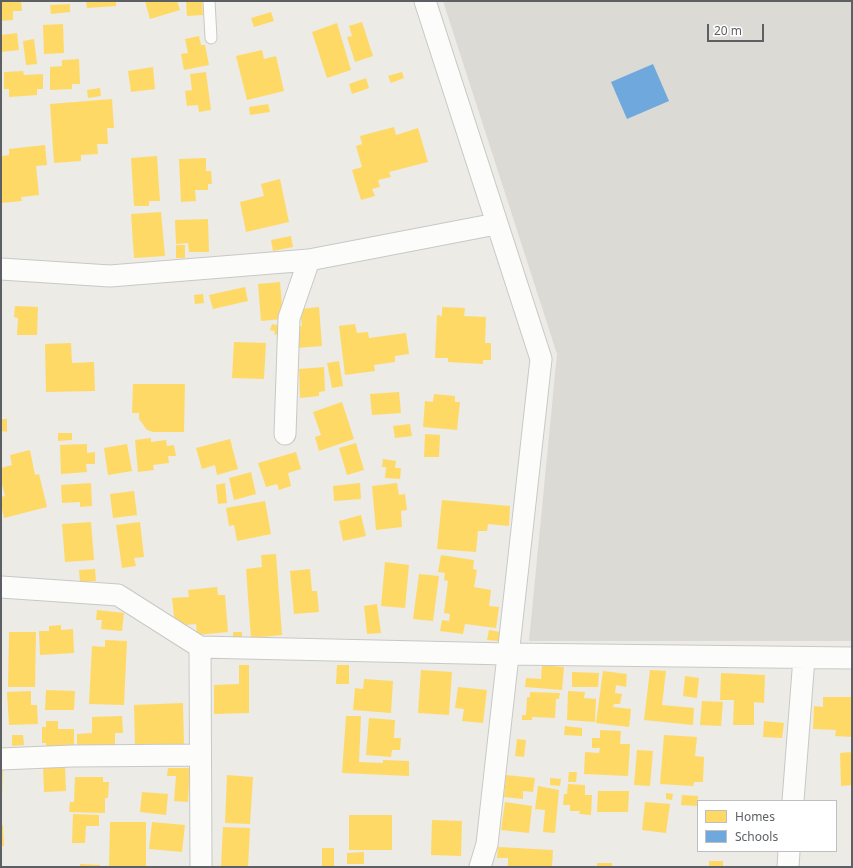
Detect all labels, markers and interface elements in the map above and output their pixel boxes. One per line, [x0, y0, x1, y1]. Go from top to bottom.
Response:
scale bar [709, 16, 766, 42]
text: 20 m [714, 22, 742, 39]
legend [697, 800, 837, 852]
text: Homes [735, 808, 775, 825]
text: Schools [735, 828, 778, 845]

